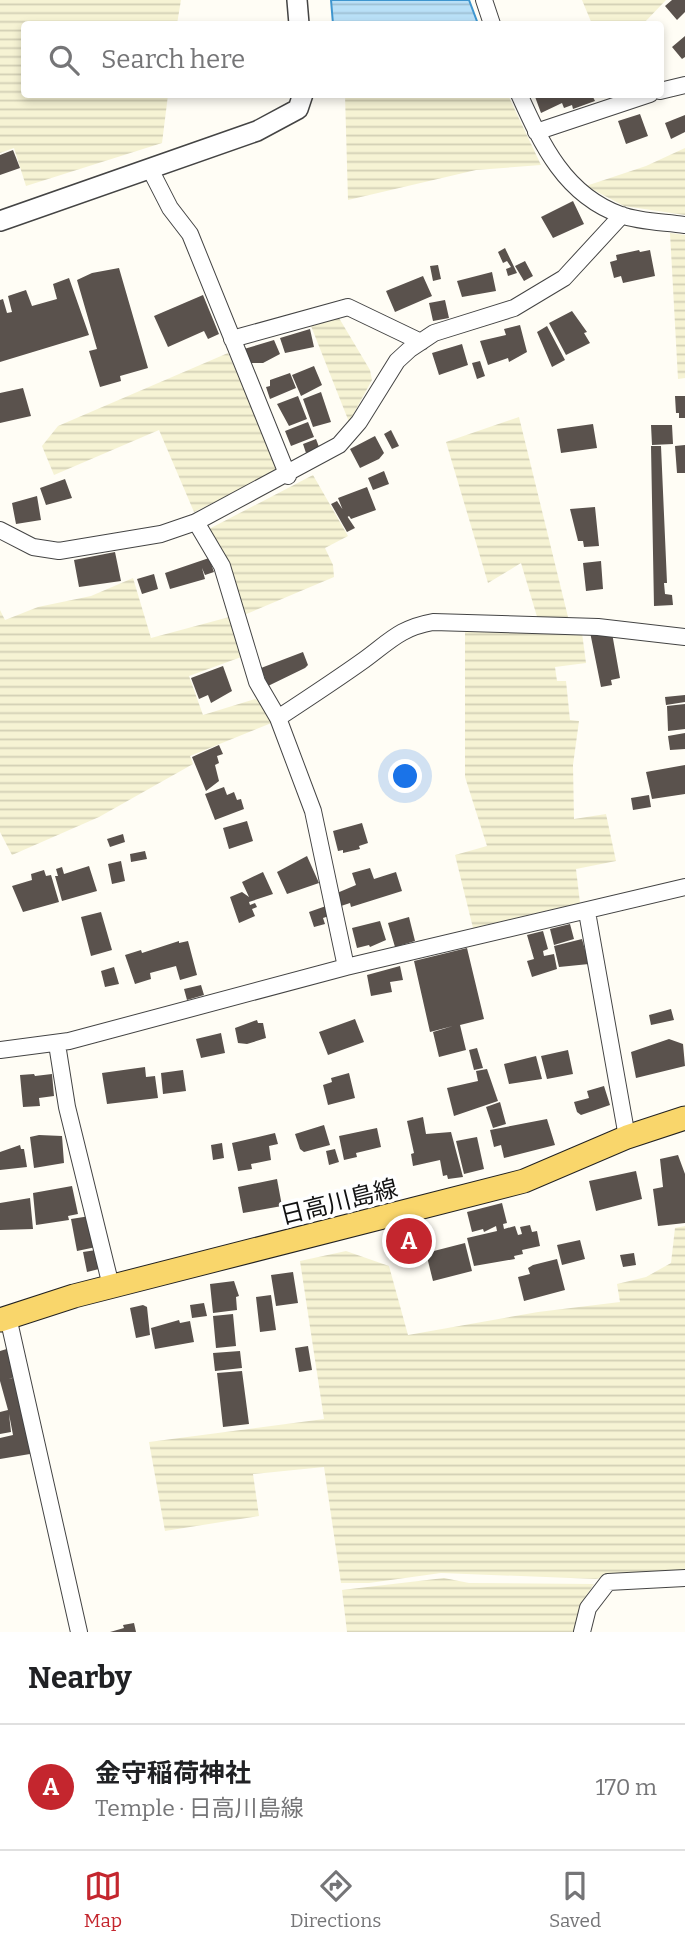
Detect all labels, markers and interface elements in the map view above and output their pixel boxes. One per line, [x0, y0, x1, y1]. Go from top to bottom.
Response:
search box [21, 21, 664, 98]
icon: search [45, 41, 83, 79]
text: Search here [101, 44, 245, 75]
your location [388, 759, 422, 793]
street label: 日高川島線 [277, 1174, 401, 1230]
pin: A [386, 1215, 432, 1267]
text: Nearby [28, 1660, 132, 1696]
text: 金守稲荷神社 [95, 1758, 251, 1789]
text: A [43, 1773, 59, 1801]
text: 170 m [595, 1773, 657, 1801]
text: Temple · 日高川島線 [95, 1794, 304, 1822]
tab: Map [84, 1867, 122, 1932]
tab: Directions [290, 1867, 381, 1932]
tab: Saved [549, 1867, 601, 1932]

